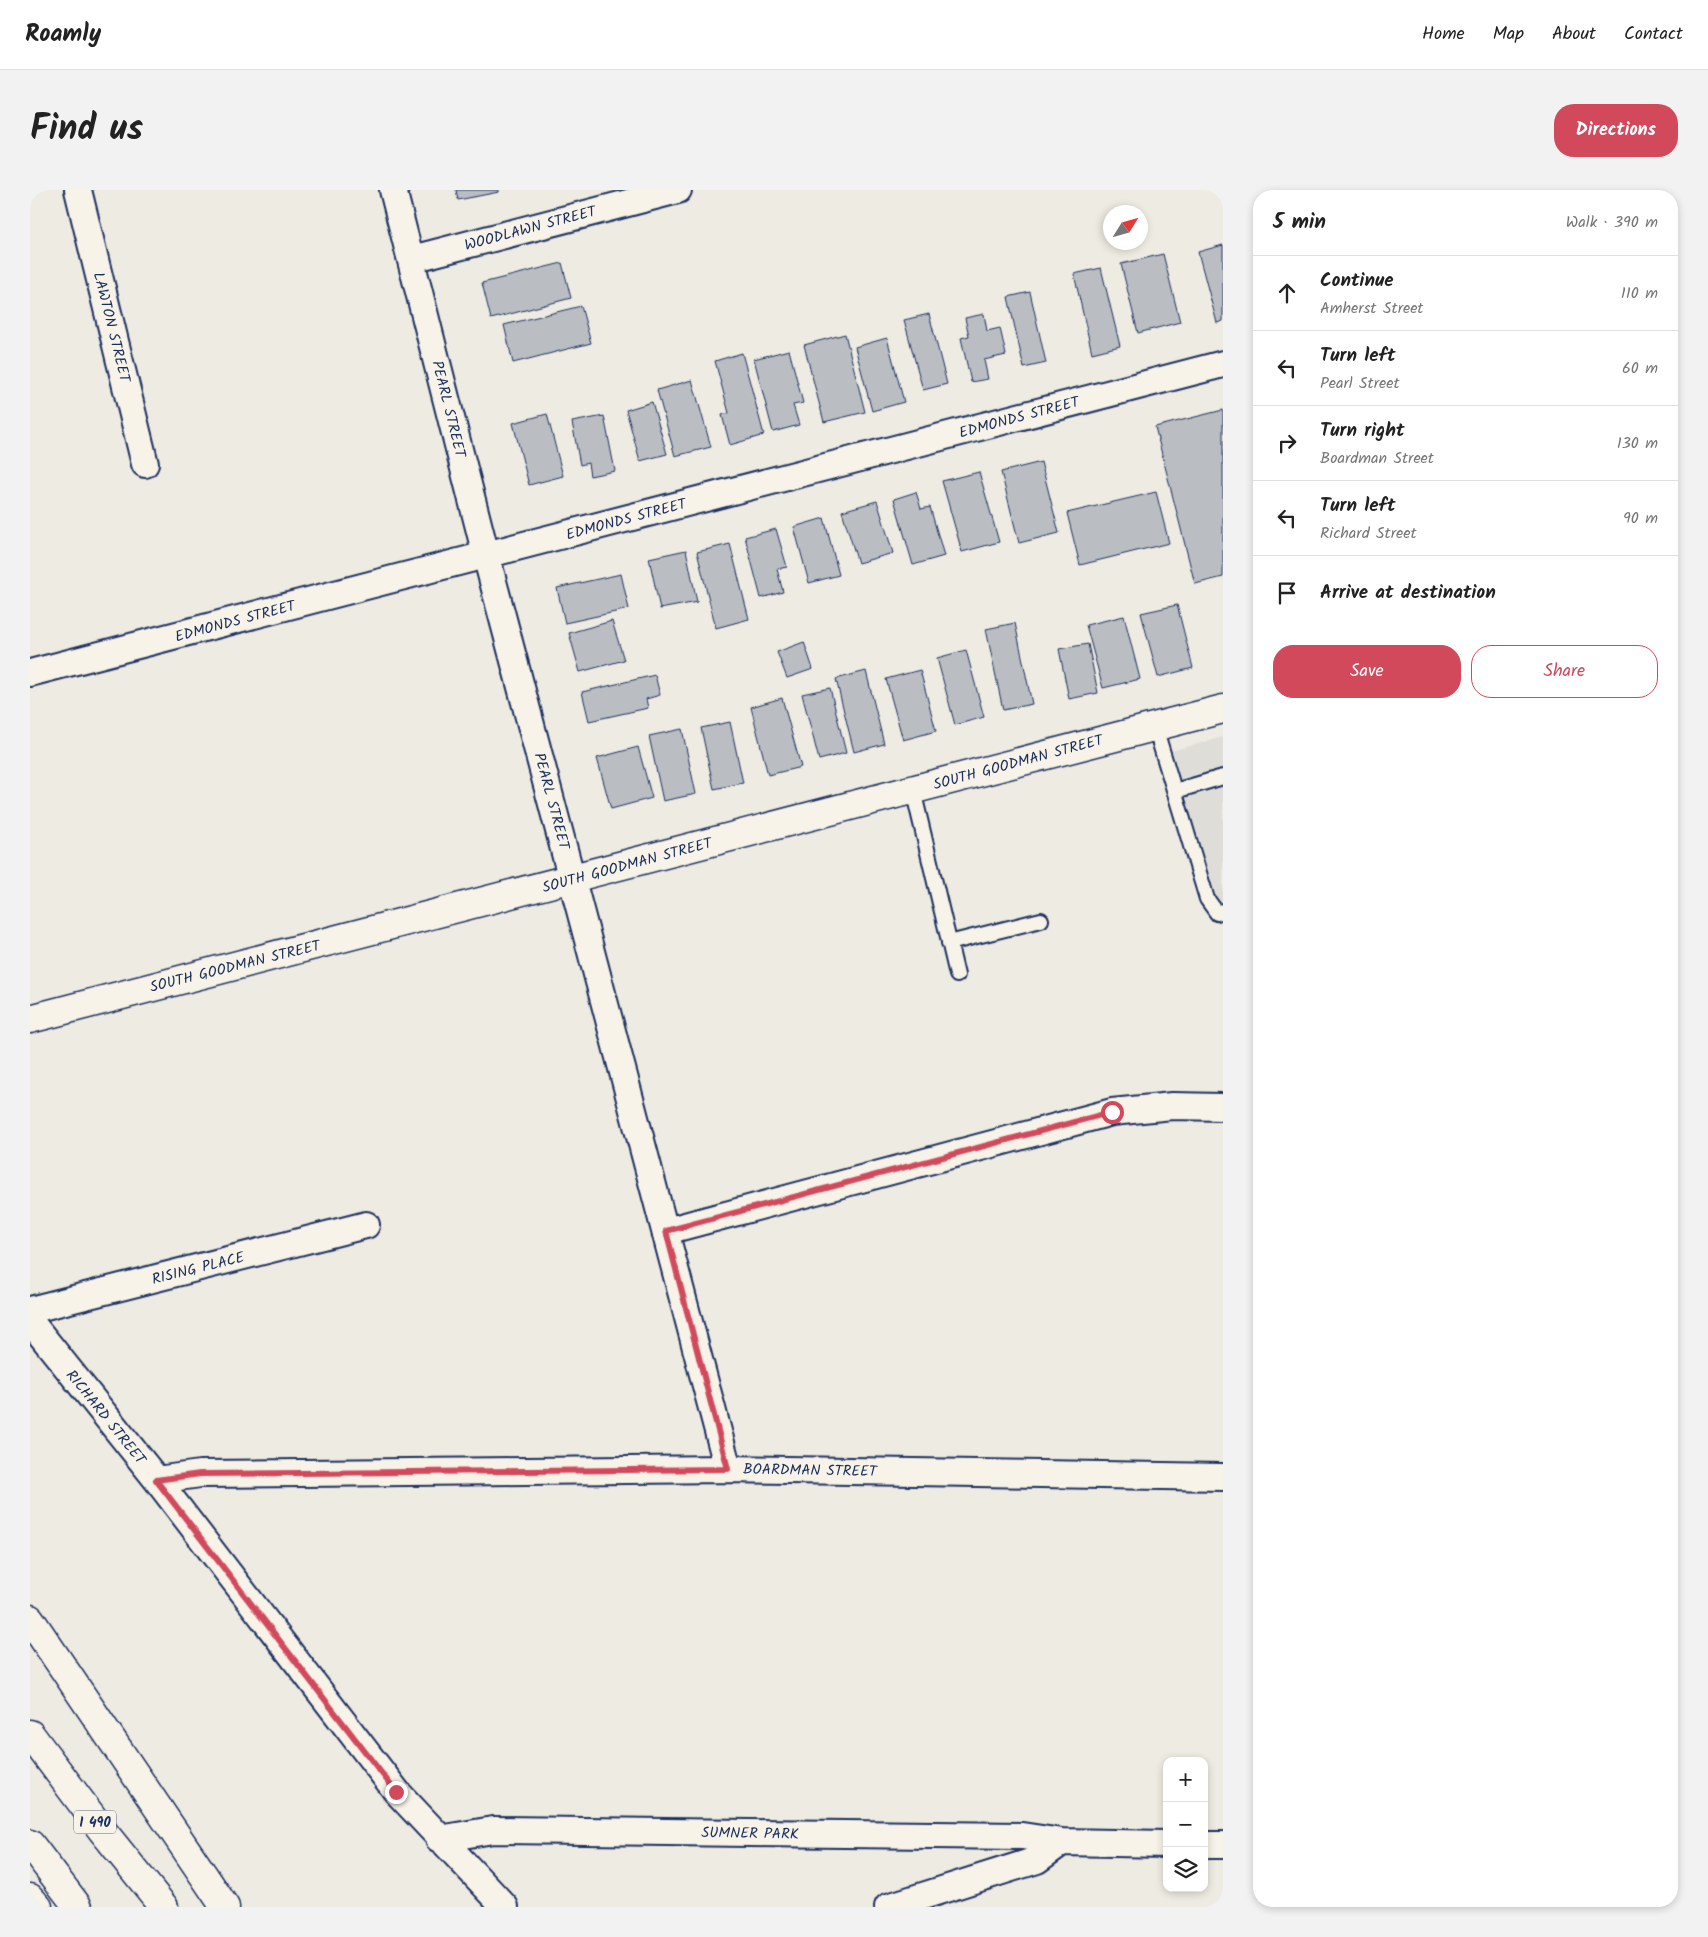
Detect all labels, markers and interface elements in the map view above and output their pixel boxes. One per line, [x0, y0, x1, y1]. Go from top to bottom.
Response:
text: Roamly [25, 15, 101, 54]
text: Home [1422, 20, 1465, 49]
text: Map [1493, 20, 1524, 49]
text: About [1552, 20, 1596, 49]
text: Contact [1624, 20, 1683, 49]
text: Find us [30, 102, 143, 158]
button: Directions [1554, 104, 1678, 157]
street label: WOODLAWN STREET [462, 199, 601, 258]
north arrow [1103, 205, 1148, 250]
text: 5 min [1273, 206, 1326, 239]
text: Walk · 390 m [1566, 210, 1658, 235]
text: Continue [1320, 266, 1393, 296]
street label: LAWTON STREET [86, 270, 137, 387]
icon: ahead [1273, 279, 1301, 307]
text: 110 m [1621, 281, 1658, 306]
text: Amherst Street [1320, 296, 1424, 321]
text: Turn left [1320, 341, 1395, 371]
icon: left [1273, 354, 1301, 382]
text: 60 m [1622, 356, 1658, 381]
street label: PEARL STREET [424, 358, 472, 462]
text: Pearl Street [1320, 371, 1400, 396]
street label: EDMONDS STREET [956, 390, 1084, 446]
text: Turn right [1320, 416, 1405, 446]
icon: right [1273, 429, 1301, 457]
text: 130 m [1617, 431, 1658, 456]
text: Boardman Street [1320, 446, 1434, 471]
text: Turn left [1320, 491, 1395, 521]
street label: EDMONDS STREET [563, 492, 691, 548]
icon: left [1273, 504, 1301, 532]
text: 90 m [1623, 506, 1658, 531]
text: Richard Street [1320, 521, 1417, 546]
text: Arrive at destination [1320, 578, 1496, 608]
icon: arrive [1273, 579, 1301, 607]
street label: EDMONDS STREET [172, 594, 300, 650]
button: Save [1273, 645, 1461, 698]
button: Share [1471, 645, 1658, 698]
street label: SOUTH GOODMAN STREET [931, 728, 1108, 797]
street label: PEARL STREET [527, 750, 576, 854]
street label: SOUTH GOODMAN STREET [540, 831, 717, 900]
street label: SOUTH GOODMAN STREET [147, 934, 325, 1000]
route start [1101, 1101, 1124, 1124]
street label: RISING PLACE [149, 1246, 248, 1292]
street label: RICHARD STREET [59, 1365, 152, 1472]
street label: BOARDMAN STREET [743, 1458, 879, 1484]
map controls [1163, 1757, 1208, 1892]
button: + [1163, 1757, 1208, 1802]
route end [385, 1781, 408, 1804]
button: − [1163, 1802, 1208, 1847]
road number: I 490 [74, 1810, 116, 1834]
street label: SUMNER PARK [701, 1821, 799, 1847]
button: layers [1163, 1847, 1208, 1892]

